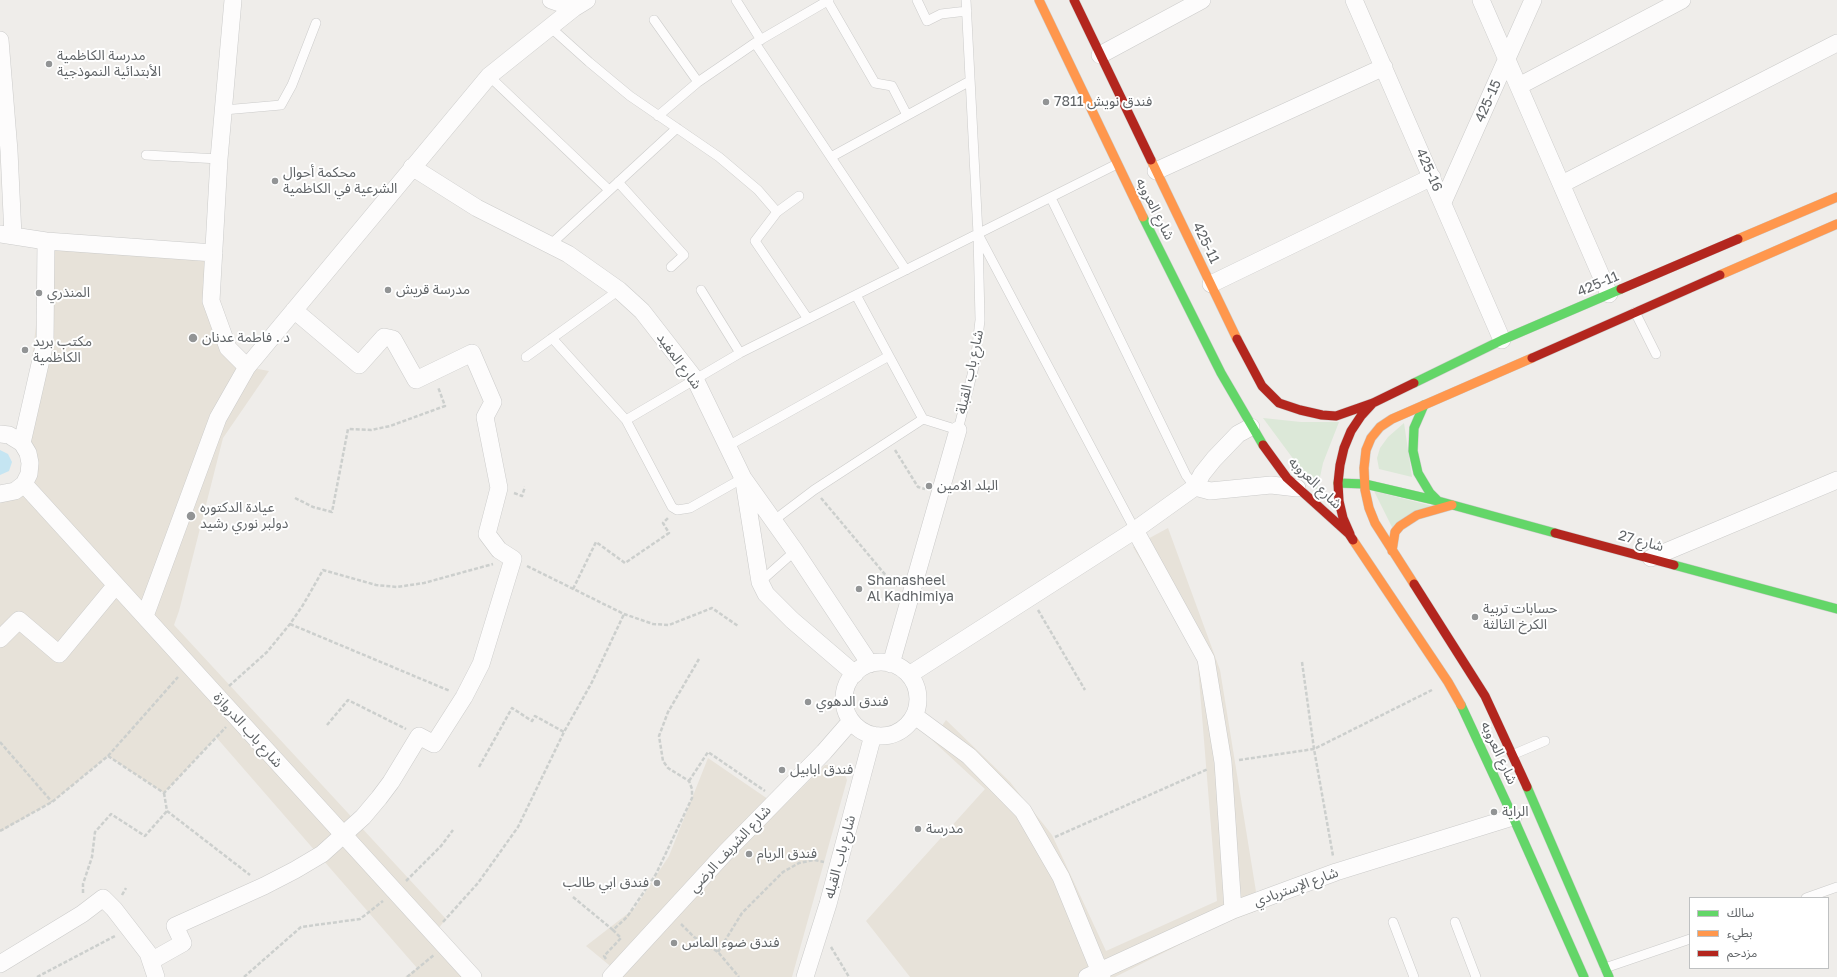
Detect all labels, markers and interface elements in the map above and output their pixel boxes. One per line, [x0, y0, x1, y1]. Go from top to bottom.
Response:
place label: مدرسة الكاظمية الأبتدائية النموذجية [57, 48, 161, 80]
marker: مدرسة الكاظمية الأبتدائية النموذجية [44, 59, 54, 69]
street label: 425-15 [1471, 77, 1505, 125]
place label: فندق نويش 7811 [1054, 94, 1152, 110]
marker: فندق نويش 7811 [1041, 97, 1051, 107]
street label: 425-16 [1412, 146, 1446, 194]
place label: محكمة أحوال الشرعية في الكاظمية [283, 165, 397, 198]
street label: شارع العروبه [1132, 175, 1178, 243]
marker: محكمة أحوال الشرعية في الكاظمية [270, 176, 280, 186]
street label: 425-11 [1189, 220, 1223, 266]
street label: 425-11 [1575, 268, 1621, 300]
place label: مدرسة قريش [396, 282, 470, 298]
place label: المنذري [47, 285, 90, 301]
marker: مدرسة قريش [383, 285, 393, 295]
marker: المنذري [34, 288, 44, 298]
street label: شارع باب القبلة [953, 328, 987, 416]
place label: د . فاطمة عدنان [202, 330, 290, 346]
street label: شارع المفيد [653, 330, 705, 392]
marker: د . فاطمة عدنان [187, 332, 199, 344]
place label: مكتب بريد الكاظمية [33, 334, 92, 366]
marker: مكتب بريد الكاظمية [20, 345, 30, 355]
street label: شارع العروبه [1285, 454, 1345, 512]
place label: البلد الامين [937, 478, 998, 494]
marker: البلد الامين [924, 481, 934, 491]
place label: عيادة الدكتوره دولبر نوري رشيد [200, 500, 288, 532]
marker: عيادة الدكتوره دولبر نوري رشيد [185, 510, 197, 522]
street label: شارع 27 [1616, 527, 1666, 555]
place label: Shanasheel Al Kadhimiya [867, 573, 954, 606]
marker: Shanasheel Al Kadhimiya [854, 584, 864, 594]
place label: حسابات تربية الكرخ الثالثة [1483, 601, 1558, 634]
marker: حسابات تربية الكرخ الثالثة [1470, 612, 1480, 622]
street label: شارع باب الدروازة [210, 689, 286, 771]
place label: فندق الدهوي [816, 694, 889, 710]
marker: فندق الدهوي [803, 697, 813, 707]
street label: شارع العروبه [1477, 719, 1521, 787]
place label: فندق ابابيل [790, 762, 853, 778]
marker: فندق ابابيل [777, 765, 787, 775]
street label: شارع الشريف الرضي [685, 802, 775, 896]
place label: الراية [1502, 804, 1528, 820]
marker: الراية [1489, 807, 1499, 817]
street label: شارع باب القبله [821, 813, 859, 901]
place label: مدرسة [926, 821, 963, 837]
marker: مدرسة [913, 824, 923, 834]
place label: فندق الريام [757, 846, 817, 862]
marker: فندق الريام [744, 849, 754, 859]
street label: شارع الإستربادي [1251, 864, 1341, 910]
place label: فندق ابي طالب [563, 875, 649, 891]
marker: فندق ابي طالب [652, 878, 662, 888]
legend [1689, 897, 1829, 969]
text: سالك [1727, 905, 1754, 920]
text: بطيء [1727, 925, 1753, 940]
place label: فندق ضوء الماس [682, 935, 779, 951]
marker: فندق ضوء الماس [669, 938, 679, 948]
text: مزدحم [1727, 945, 1757, 960]

